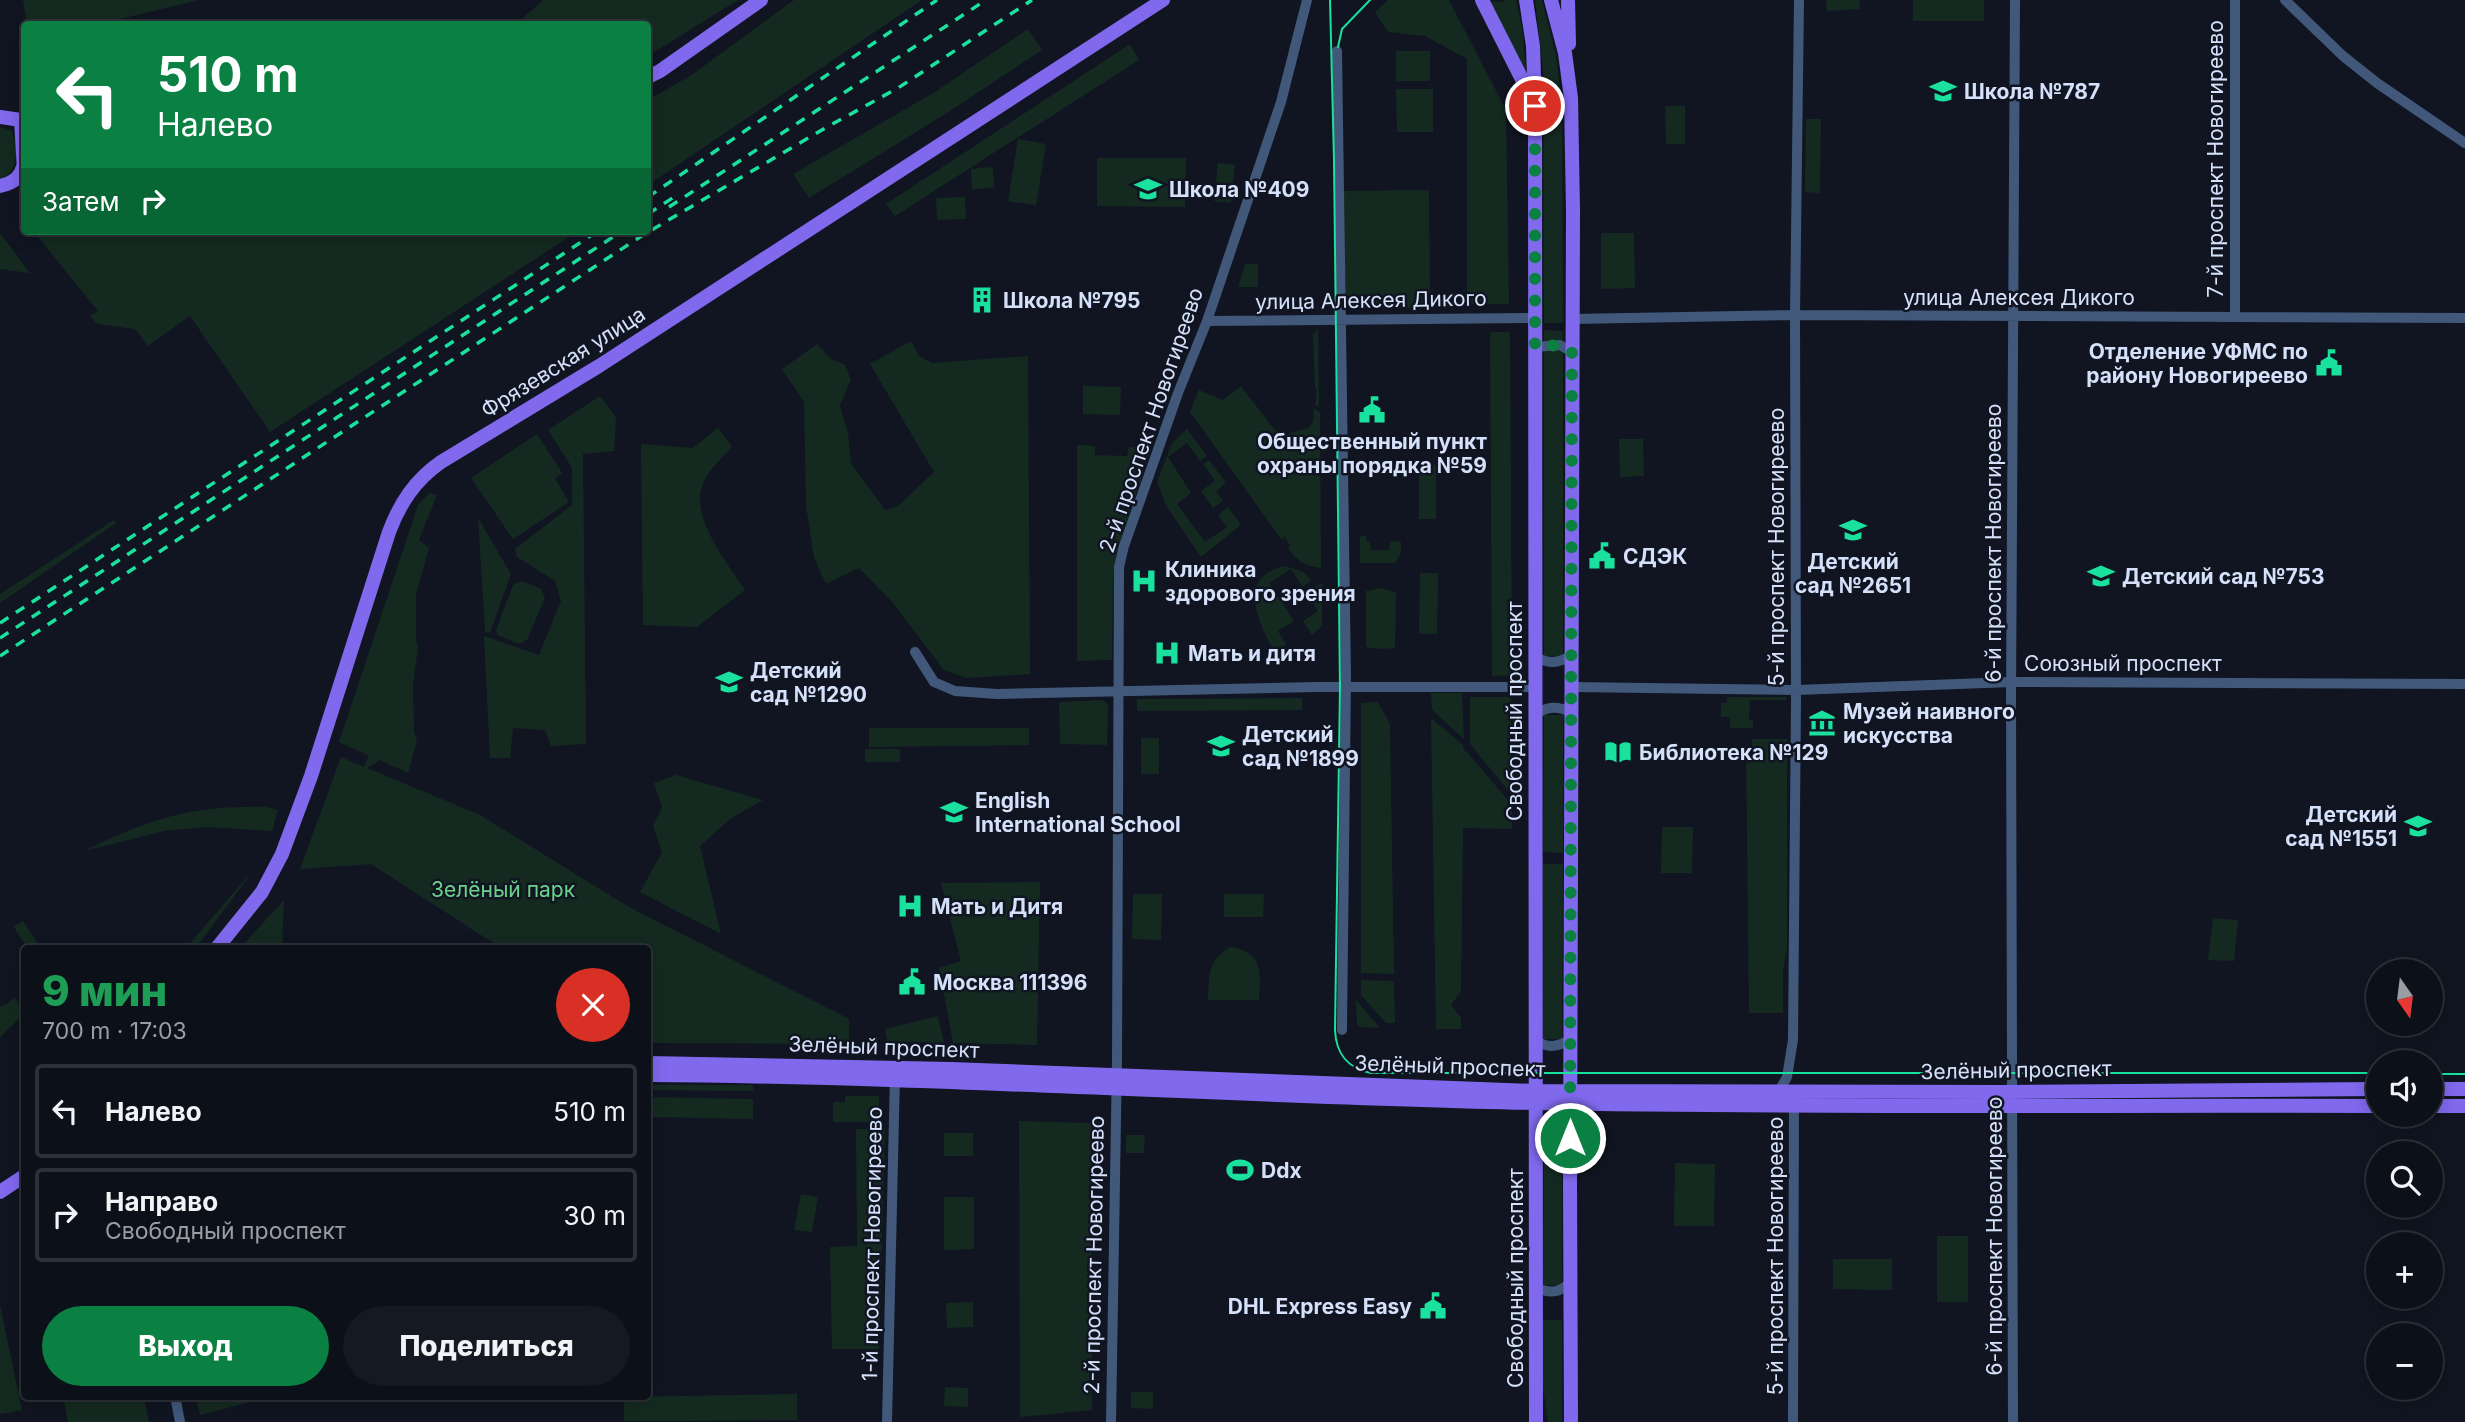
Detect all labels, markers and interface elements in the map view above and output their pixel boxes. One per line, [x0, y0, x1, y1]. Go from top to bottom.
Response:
street label: 7-й проспект Новогиреево [2203, 20, 2228, 298]
text: 510 m [157, 45, 299, 104]
icon: left [42, 49, 133, 140]
pin [1505, 76, 1565, 136]
school or university icon: Школа №787 [1928, 76, 1958, 106]
place label: Школа №787 [1964, 79, 2100, 104]
icon: arrive [1516, 87, 1554, 125]
text: Налево [157, 105, 273, 144]
school or university icon: Школа №409 [1133, 174, 1163, 204]
place label: Школа №409 [1169, 177, 1309, 202]
icon: right [134, 182, 172, 220]
text: Затем [42, 186, 120, 217]
street label: 2-й проспект Новогиреево [1094, 284, 1208, 556]
building icon: Школа №795 [967, 285, 997, 315]
street label: улица Алексея Дикого [1255, 285, 1487, 315]
street label: улица Алексея Дикого [1903, 285, 2135, 310]
place label: Школа №795 [1003, 288, 1140, 313]
street label: Фрязевская улица [476, 301, 650, 423]
place label: Отделение УФМС по району Новогиреево [2086, 339, 2308, 388]
public building icon: Отделение УФМС по району Новогиреево [2314, 348, 2344, 378]
public building icon: Общественный пункт охраны порядка №59 [1357, 395, 1387, 425]
street label: 6-й проспект Новогиреево [1981, 404, 2006, 682]
street label: 5-й проспект Новогиреево [1764, 408, 1789, 686]
place label: Общественный пункт охраны порядка №59 [1257, 429, 1487, 478]
school or university icon: Детский сад №2651 [1838, 515, 1868, 545]
public building icon: СДЭК [1587, 541, 1617, 571]
place label: СДЭК [1623, 544, 1687, 569]
place label: Детский сад №2651 [1795, 549, 1911, 598]
place label: Клиника здорового зрения [1165, 557, 1356, 606]
school or university icon: Детский сад №753 [2086, 561, 2116, 591]
place label: Детский сад №753 [2122, 564, 2325, 589]
hospital icon: Клиника здорового зрения [1129, 566, 1159, 596]
street label: Свободный проспект [1502, 601, 1527, 821]
hospital icon: Мать и дитя [1152, 638, 1182, 668]
place label: Мать и дитя [1188, 641, 1316, 666]
street label: Союзный проспект [2024, 651, 2222, 676]
place label: Детский сад №1290 [750, 658, 867, 707]
school or university icon: Детский сад №1290 [714, 667, 744, 697]
place label: Музей наивного искусства [1843, 699, 2015, 748]
museum icon: Музей наивного искусства [1807, 708, 1837, 738]
place label: Детский сад №1899 [1242, 722, 1359, 771]
school or university icon: Детский сад №1899 [1206, 731, 1236, 761]
library icon: Библиотека №129 [1603, 737, 1633, 767]
place label: Библиотека №129 [1639, 740, 1828, 765]
place label: English International School [975, 788, 1181, 837]
school or university icon: English International School [939, 797, 969, 827]
place label: Детский сад №1551 [2285, 802, 2397, 851]
school or university icon: Детский сад №1551 [2403, 811, 2433, 841]
park label: Зелёный парк [431, 877, 576, 902]
hospital icon: Мать и Дитя [895, 891, 925, 921]
place label: Мать и Дитя [931, 894, 1063, 919]
north arrow [2366, 959, 2443, 1036]
map controls [2366, 959, 2443, 1400]
text: 9 мин [42, 965, 167, 1016]
public building icon: Москва 111396 [897, 967, 927, 997]
button: close [556, 968, 630, 1042]
place label: Москва 111396 [933, 970, 1087, 995]
text: 700 m · 17:03 [42, 1017, 187, 1045]
street label: Зелёный проспект [788, 1031, 980, 1063]
street label: Зелёный проспект [1354, 1050, 1546, 1082]
button: sound [2366, 1050, 2443, 1127]
street label: Зелёный проспект [1920, 1056, 2112, 1084]
icon: left [46, 1092, 84, 1130]
text: Налево [105, 1096, 202, 1127]
text: 510 m [553, 1096, 626, 1127]
street label: 6-й проспект Новогиреево [1982, 1097, 2007, 1375]
position arrow [1533, 1101, 1607, 1175]
street label: 1-й проспект Новогиреево [857, 1107, 887, 1381]
street label: 2-й проспект Новогиреево [1079, 1115, 1109, 1395]
street label: 5-й проспект Новогиреево [1763, 1117, 1788, 1395]
button: search [2366, 1141, 2443, 1218]
sports icon: Ddx [1225, 1155, 1255, 1185]
place label: Ddx [1261, 1158, 1302, 1183]
street label: Свободный проспект [1503, 1168, 1528, 1388]
text: Направо [105, 1186, 218, 1217]
icon: right [46, 1196, 84, 1234]
text: 30 m [563, 1200, 626, 1231]
text: Свободный проспект [105, 1217, 346, 1245]
button: + [2366, 1232, 2443, 1309]
public building icon: DHL Express Easy [1418, 1291, 1448, 1321]
place label: DHL Express Easy [1228, 1294, 1412, 1319]
button: Выход [42, 1306, 329, 1386]
button: Поделиться [343, 1306, 630, 1386]
button: − [2366, 1323, 2443, 1400]

